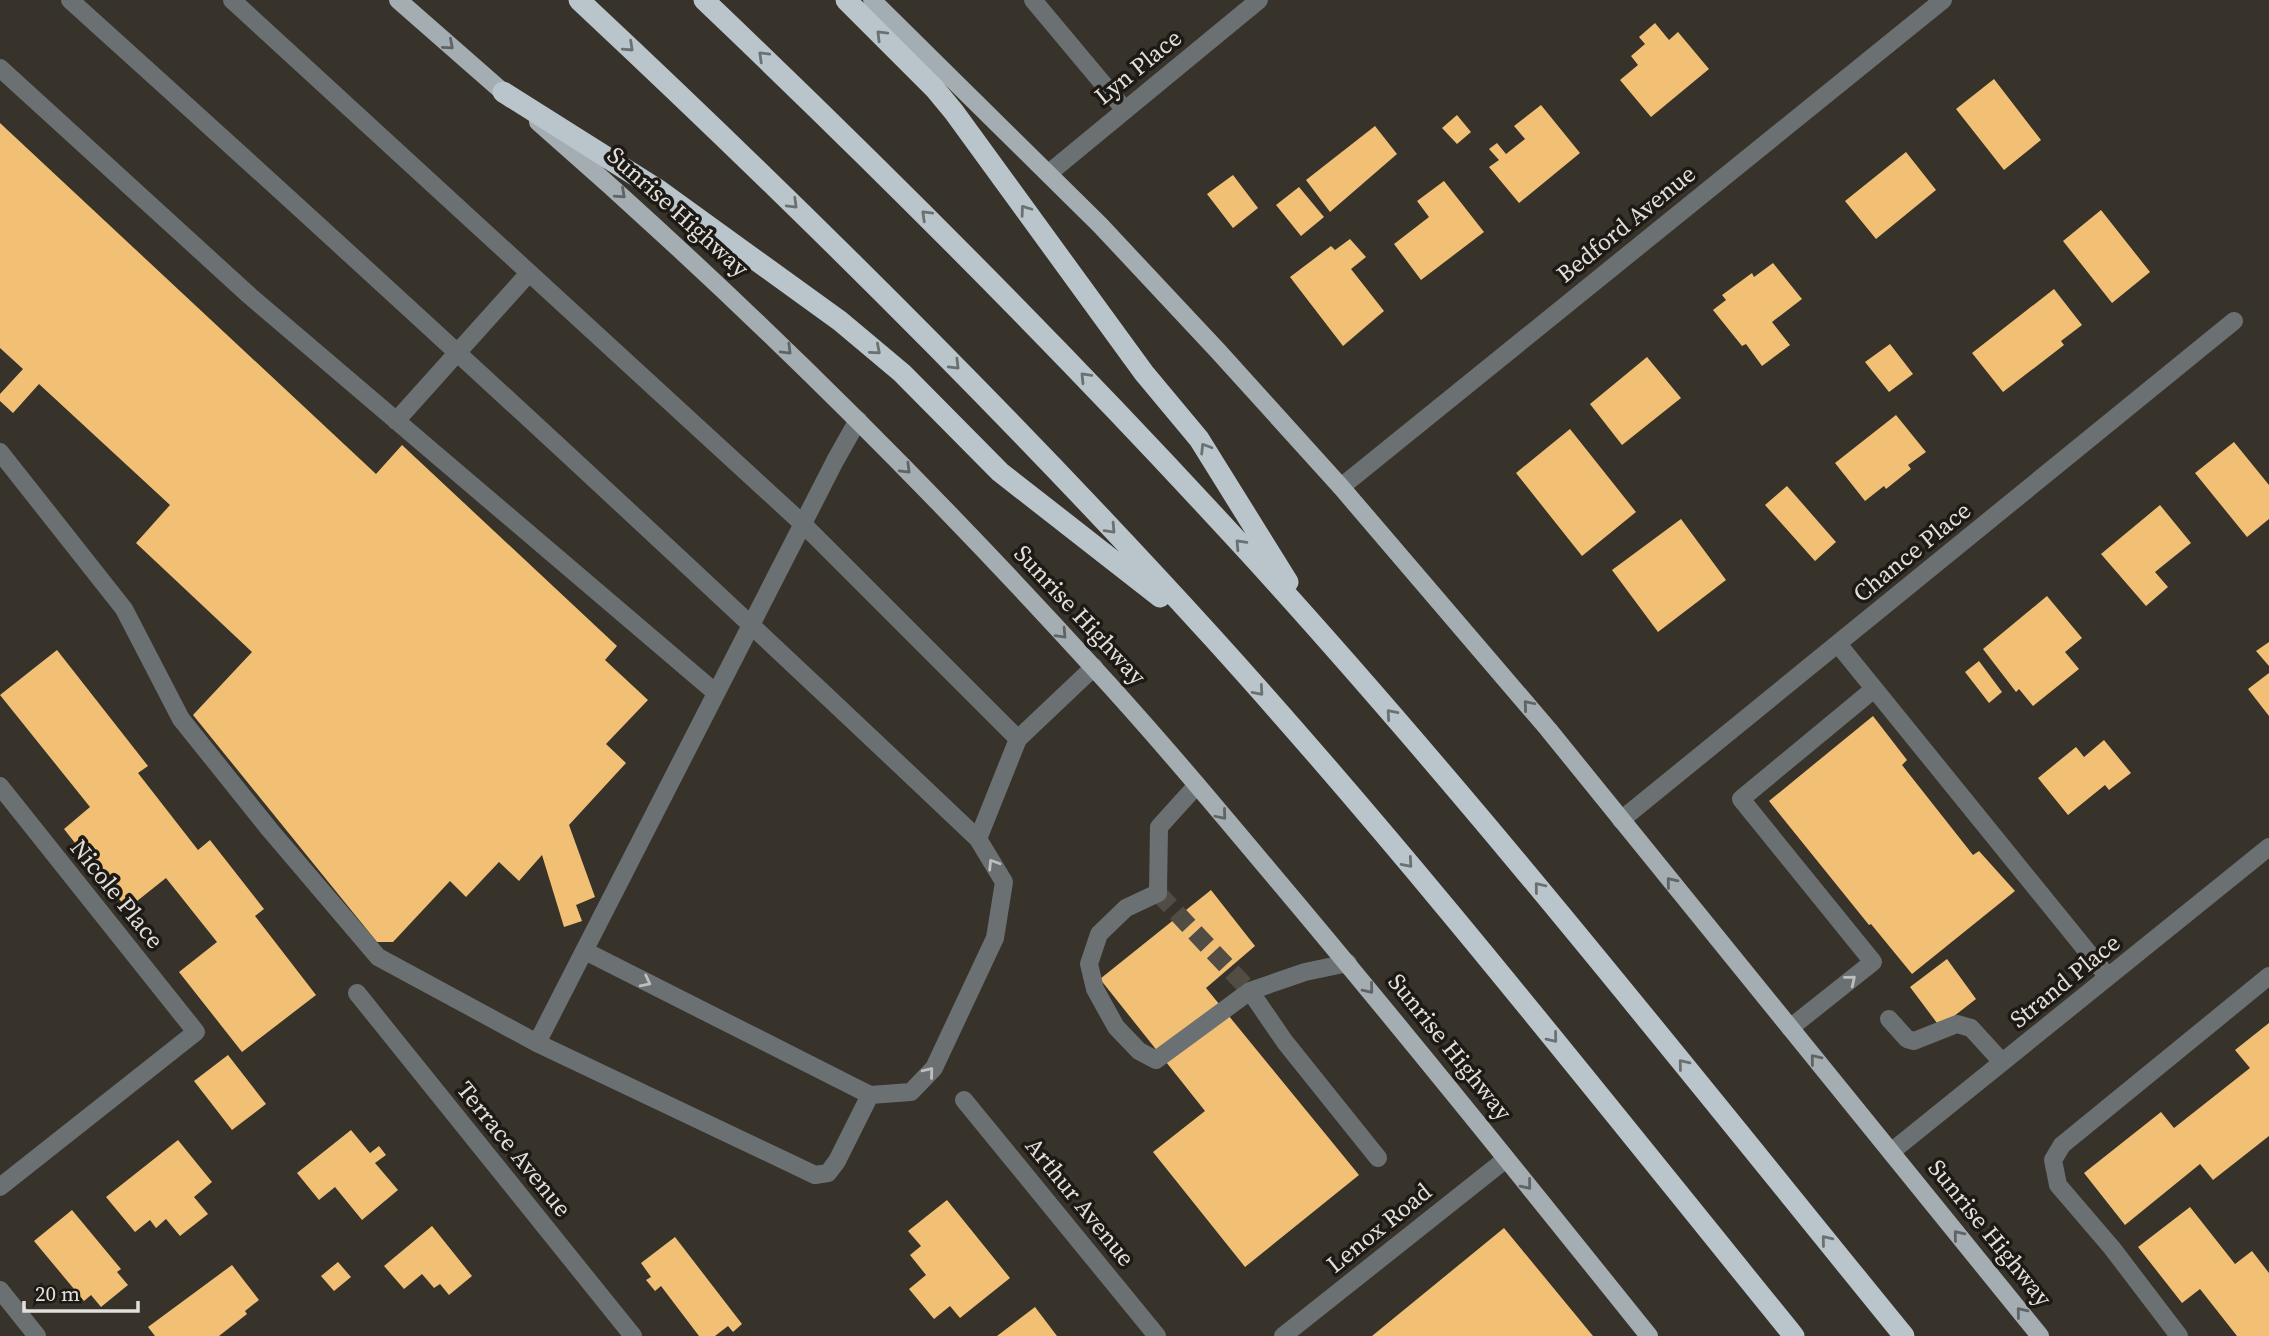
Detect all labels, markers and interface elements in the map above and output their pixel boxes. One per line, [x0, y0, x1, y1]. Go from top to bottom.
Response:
street label: Lyn Place [1087, 21, 1188, 112]
one-way arrow [876, 30, 889, 43]
one-way arrow [441, 37, 454, 49]
one-way arrow [621, 38, 634, 51]
one-way arrow [758, 52, 771, 65]
street label: Sunrise Highway [600, 139, 757, 285]
street label: Bedford Avenue [1549, 157, 1702, 290]
one-way arrow [612, 186, 625, 198]
one-way arrow [785, 196, 798, 209]
one-way arrow [1021, 205, 1034, 218]
one-way arrow [921, 210, 934, 223]
one-way arrow [778, 341, 791, 354]
one-way arrow [867, 342, 880, 354]
one-way arrow [946, 356, 959, 369]
one-way arrow [1081, 372, 1094, 385]
one-way arrow [1200, 443, 1213, 456]
one-way arrow [898, 460, 911, 473]
street label: Chance Place [1846, 494, 1978, 609]
one-way arrow [1103, 521, 1116, 534]
street label: Sunrise Highway [1007, 537, 1154, 692]
one-way arrow [1236, 539, 1249, 552]
one-way arrow [1054, 626, 1067, 639]
one-way arrow [1251, 683, 1263, 696]
one-way arrow [1524, 701, 1536, 714]
one-way arrow [1387, 710, 1399, 723]
one-way arrow [1214, 807, 1226, 820]
street label: Nicole Place [63, 832, 172, 955]
one-way arrow [1400, 855, 1412, 868]
one-way arrow [988, 859, 1001, 872]
one-way arrow [1667, 877, 1680, 889]
one-way arrow [1535, 883, 1547, 896]
street label: Strand Place [2003, 926, 2127, 1035]
street label: Sunrise Highway [1381, 966, 1520, 1128]
one-way arrow [638, 973, 651, 987]
one-way arrow [1842, 976, 1855, 988]
one-way arrow [1361, 980, 1373, 993]
one-way arrow [1545, 1029, 1557, 1042]
one-way arrow [1810, 1054, 1823, 1066]
one-way arrow [1678, 1059, 1691, 1071]
one-way arrow [920, 1067, 933, 1079]
street label: Terrace Avenue [449, 1074, 579, 1223]
street label: Arthur Avenue [1018, 1130, 1143, 1273]
street label: Sunrise Highway [1921, 1152, 2060, 1314]
street label: Lenox Road [1319, 1175, 1438, 1280]
one-way arrow [1519, 1177, 1532, 1189]
one-way arrow [1954, 1231, 1966, 1244]
one-way arrow [1822, 1236, 1834, 1249]
scale bar [24, 1270, 138, 1314]
text: 20 m [35, 1279, 80, 1308]
one-way arrow [2016, 1308, 2029, 1320]

